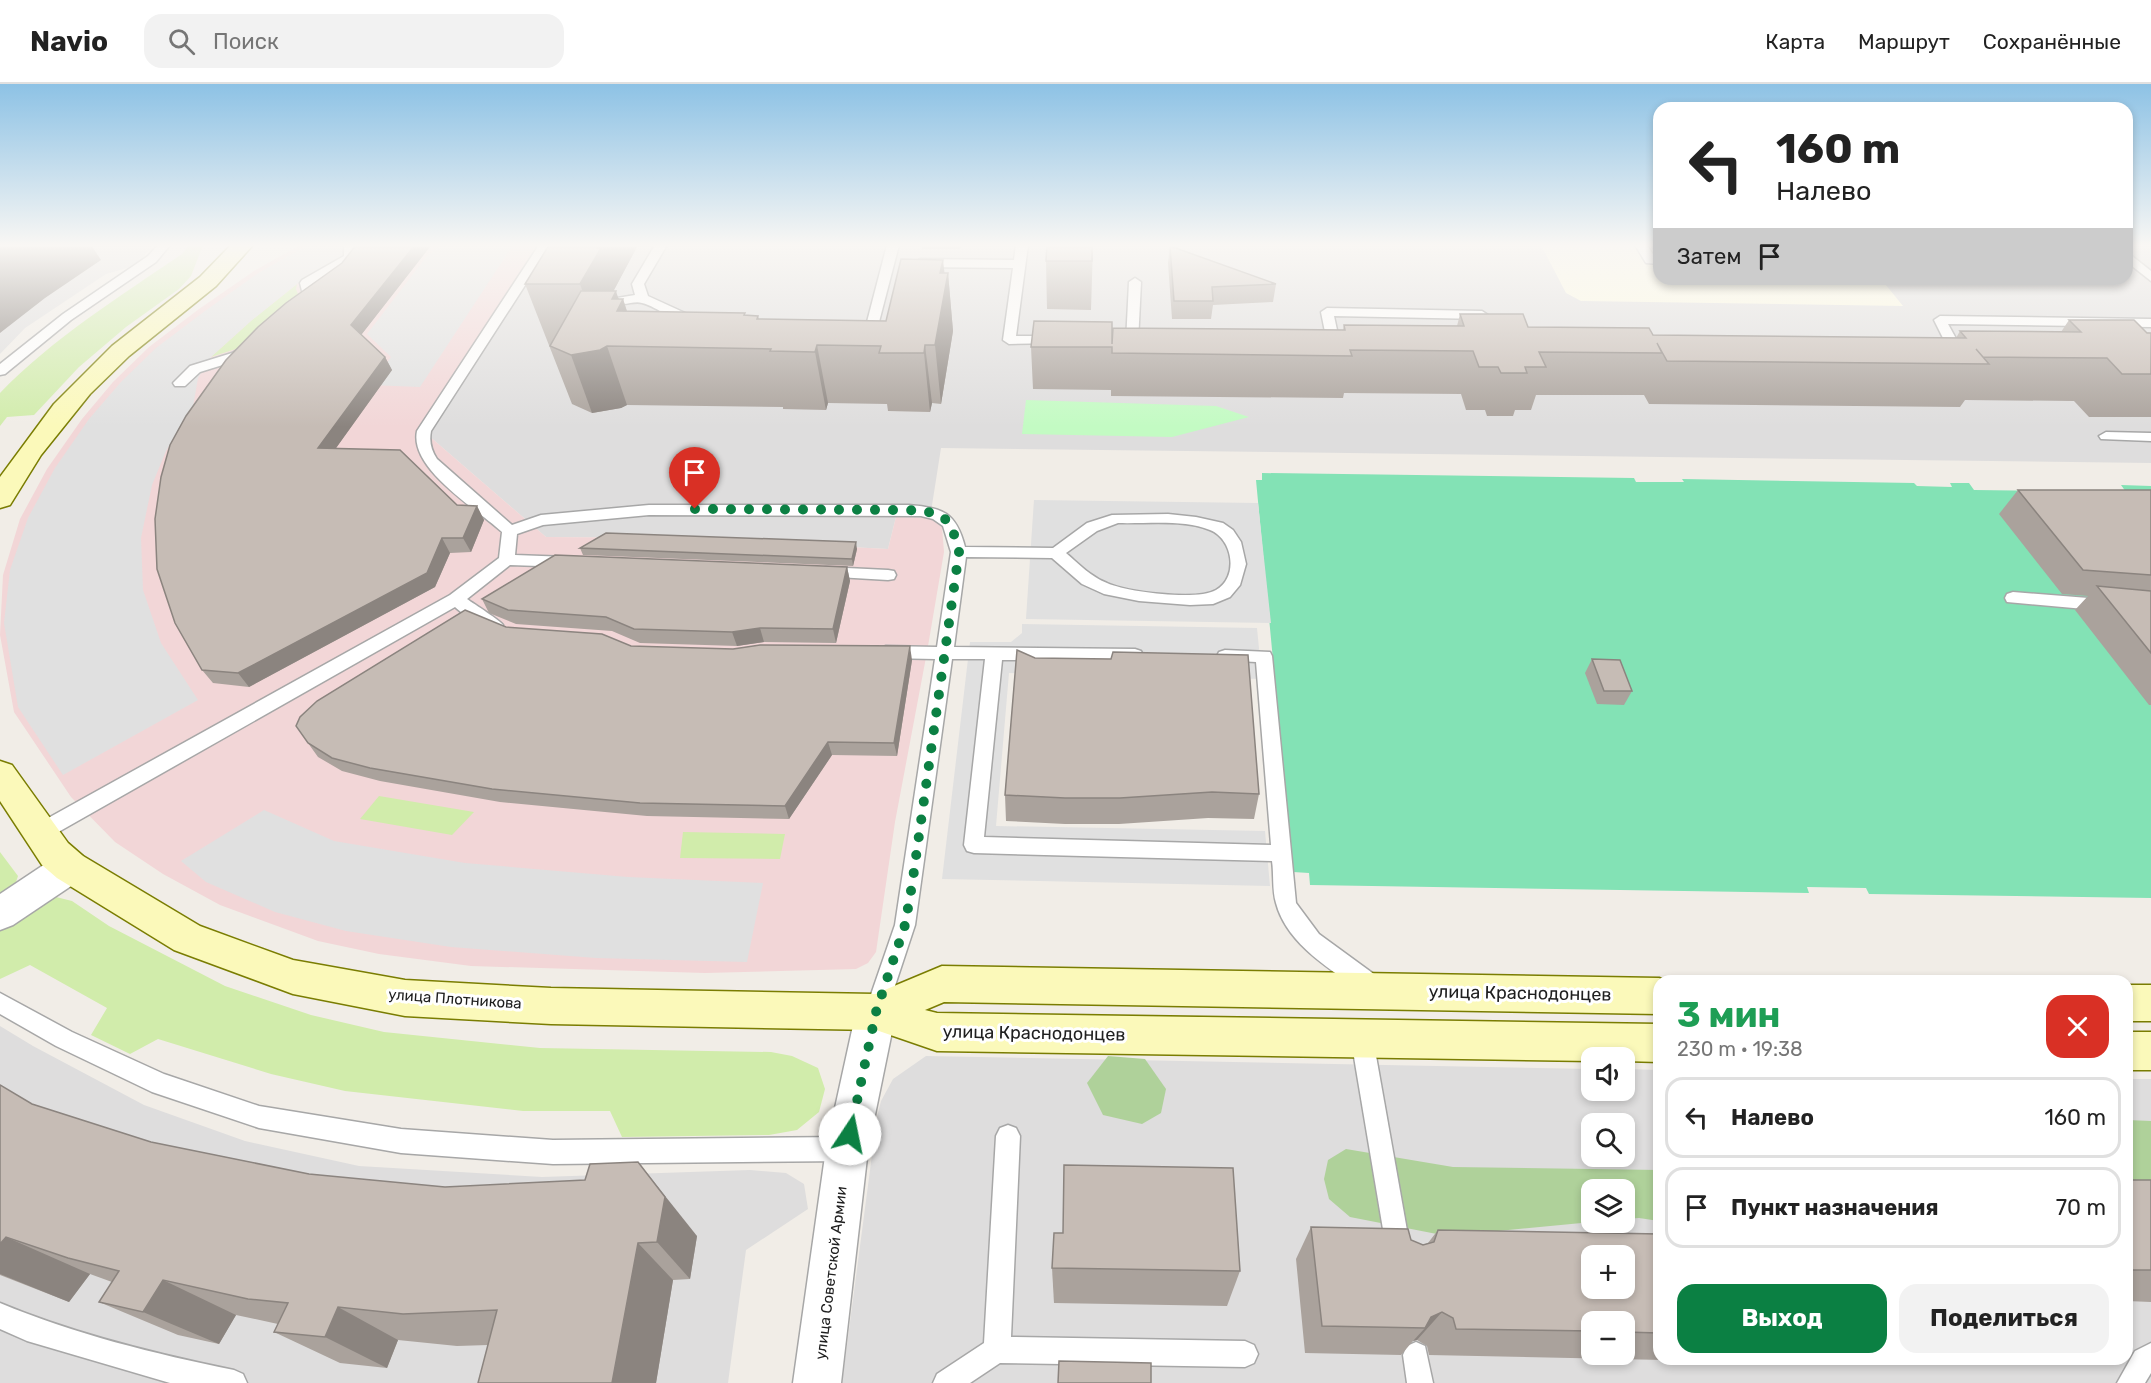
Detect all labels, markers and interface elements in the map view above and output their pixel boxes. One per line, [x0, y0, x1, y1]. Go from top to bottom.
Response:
search box [144, 14, 564, 68]
text: Navio [30, 25, 108, 58]
icon: search [165, 25, 198, 58]
text: Поиск [213, 28, 279, 55]
text: Карта [1765, 29, 1825, 54]
text: Маршрут [1858, 29, 1950, 54]
text: Сохранённые [1983, 29, 2121, 54]
text: 160 m [1776, 124, 1900, 174]
icon: left [1677, 126, 1755, 204]
text: Налево [1776, 175, 1872, 207]
icon: arrive [1753, 240, 1786, 273]
text: Затем [1677, 243, 1741, 270]
pin [669, 447, 720, 509]
icon: arrive [678, 456, 711, 489]
street label: улица Краснодонцев [1428, 980, 1612, 1006]
street label: улица Плотникова [388, 985, 522, 1013]
text: 3 мин [1677, 993, 1780, 1036]
button: close [2046, 995, 2109, 1058]
street label: улица Краснодонцев [942, 1020, 1126, 1046]
text: 230 m · 19:38 [1677, 1037, 1803, 1061]
map controls [1581, 1047, 1635, 1365]
button: sound [1581, 1047, 1635, 1101]
icon: left [1680, 1101, 1713, 1134]
position arrow [818, 1102, 882, 1166]
text: Налево [1731, 1104, 1814, 1131]
text: 160 m [2044, 1104, 2106, 1131]
button: search [1581, 1113, 1635, 1167]
button: layers [1581, 1179, 1635, 1233]
street label: улица Советской Армии [811, 1185, 851, 1361]
icon: arrive [1680, 1191, 1713, 1224]
text: Пункт назначения [1731, 1194, 1939, 1221]
text: 70 m [2056, 1194, 2106, 1221]
button: + [1581, 1245, 1635, 1299]
button: Выход [1677, 1284, 1887, 1353]
button: Поделиться [1899, 1284, 2109, 1353]
button: − [1581, 1311, 1635, 1365]

